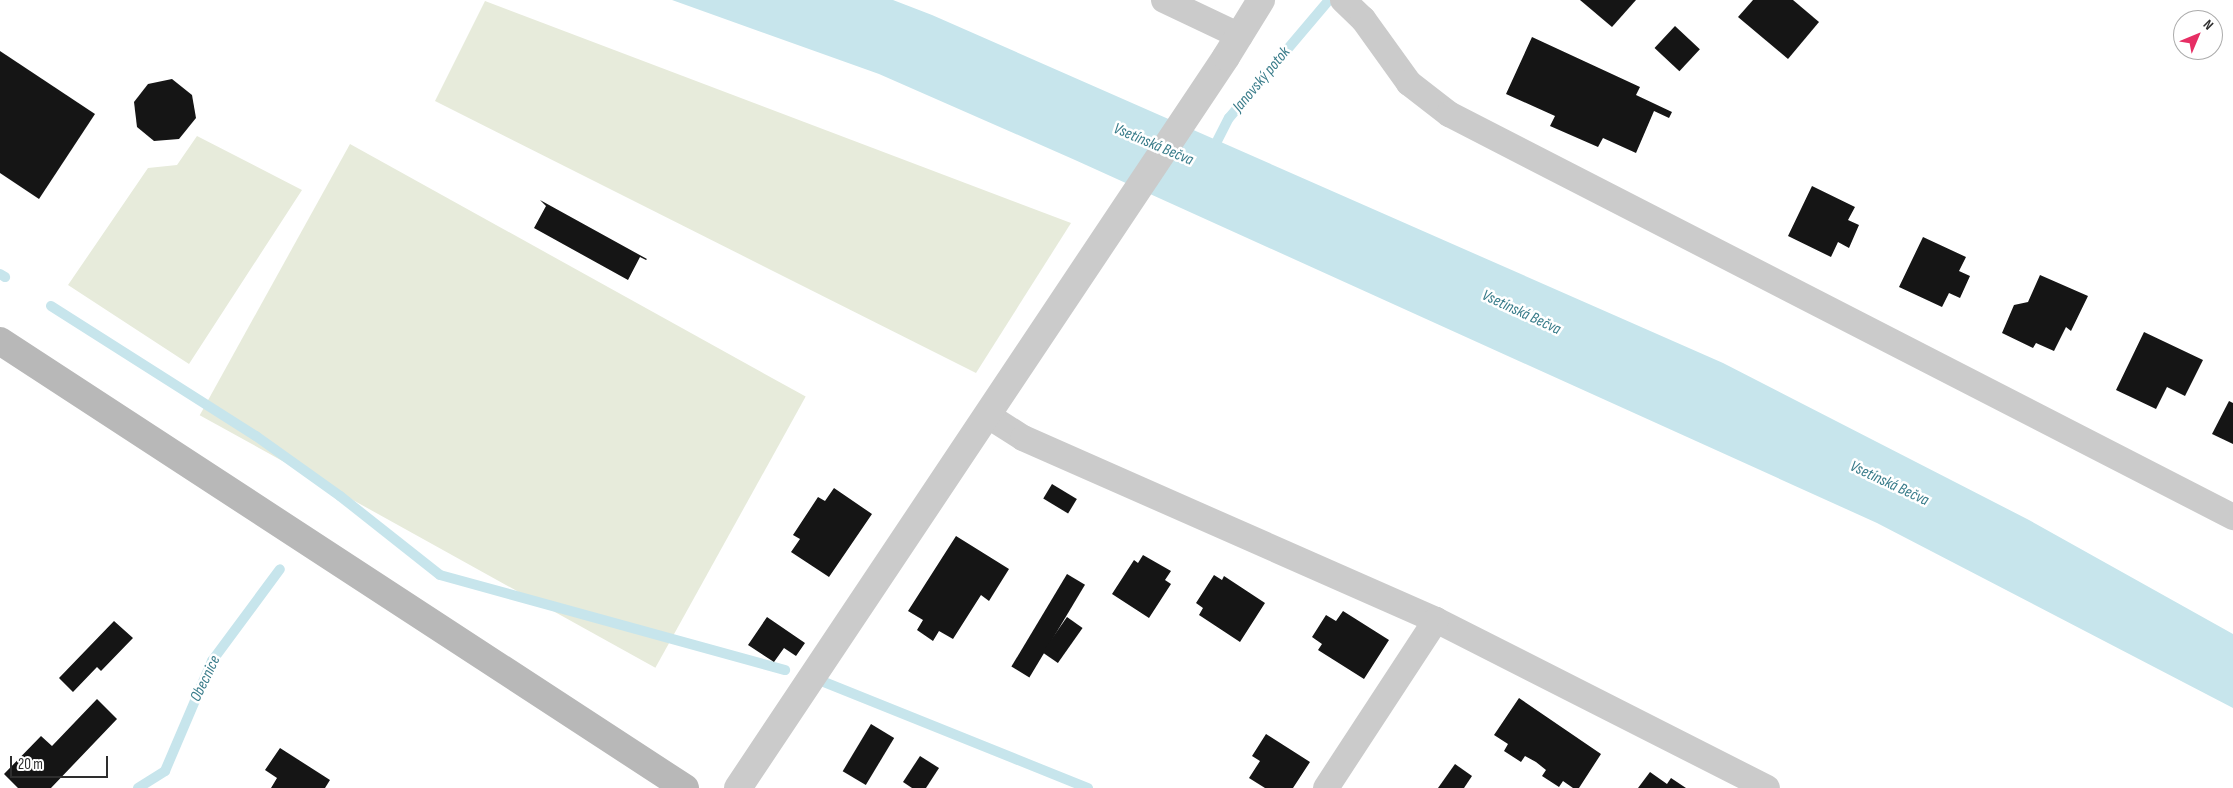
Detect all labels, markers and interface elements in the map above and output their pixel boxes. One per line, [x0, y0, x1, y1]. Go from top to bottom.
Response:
north arrow [2173, 10, 2223, 60]
text: N [2200, 16, 2217, 33]
water label: Janovský potok [1229, 44, 1295, 116]
water label: Vsetínská Bečva [1110, 120, 1196, 170]
water label: Vsetínská Bečva [1478, 286, 1564, 340]
water label: Vsetínská Bečva [1846, 457, 1932, 511]
water label: Obecnice [187, 653, 225, 705]
scale bar [12, 746, 110, 778]
text: 20 m [18, 755, 43, 774]

